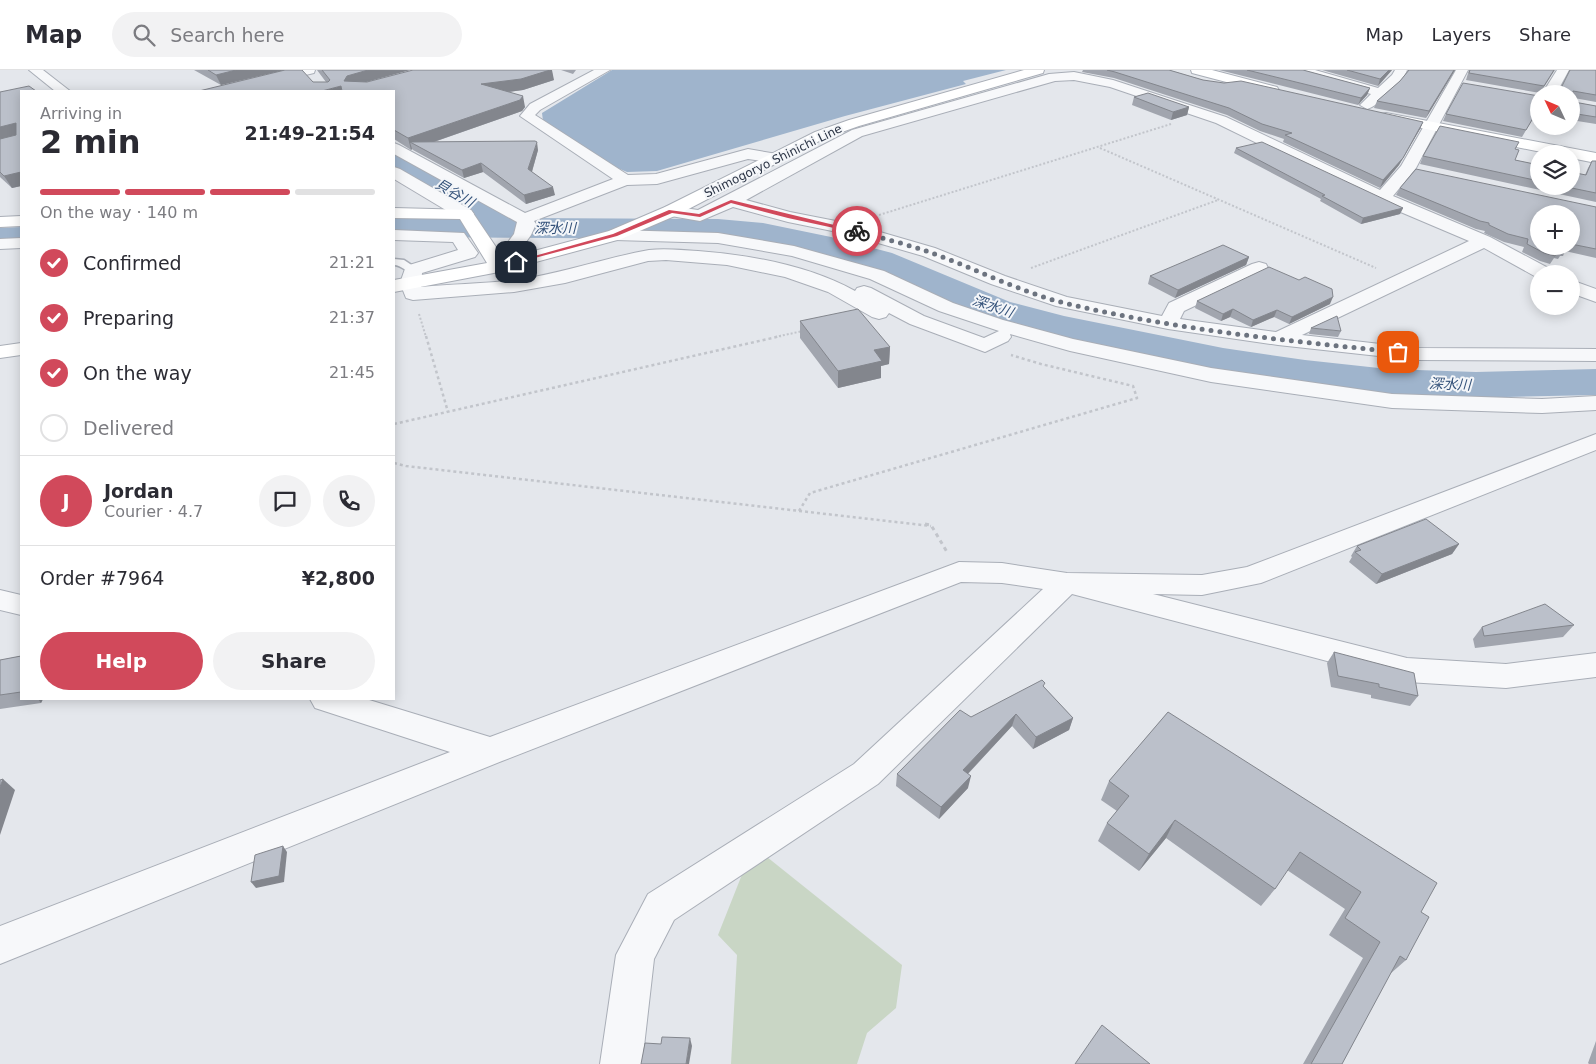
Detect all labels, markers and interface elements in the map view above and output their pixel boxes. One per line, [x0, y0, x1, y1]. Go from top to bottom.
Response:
search box [112, 12, 462, 57]
text: Map [25, 21, 82, 49]
icon: search [130, 21, 158, 49]
text: Search here [170, 24, 284, 46]
text: Map [1365, 24, 1403, 45]
text: Layers [1431, 24, 1491, 45]
text: Share [1519, 24, 1571, 45]
north arrow [1530, 85, 1580, 135]
map controls [1530, 85, 1580, 315]
text: Arriving in [40, 104, 122, 123]
street label: Shimogoryo Shinichi Line [702, 121, 844, 201]
text: 21:49–21:54 [245, 122, 375, 144]
text: 2 min [40, 123, 141, 161]
button: layers [1530, 145, 1580, 195]
water label: 貝谷川 [433, 176, 479, 211]
text: On the way · 140 m [40, 203, 198, 222]
button: + [1530, 205, 1580, 255]
courier [832, 206, 882, 256]
icon: bike [843, 217, 871, 245]
water label: 深水川 [534, 220, 578, 236]
pin [495, 241, 537, 283]
icon: home [502, 248, 530, 276]
icon: check [40, 249, 68, 277]
text: Confirmed [83, 252, 182, 274]
text: 21:21 [329, 253, 375, 272]
button: − [1530, 265, 1580, 315]
water label: 深水川 [971, 292, 1017, 321]
icon: check [40, 304, 68, 332]
text: Preparing [83, 307, 174, 329]
text: 21:37 [329, 308, 375, 327]
pin [1377, 331, 1419, 373]
icon: bag [1384, 338, 1412, 366]
icon: check [40, 359, 68, 387]
text: On the way [83, 362, 192, 384]
text: 21:45 [329, 363, 375, 382]
water label: 深水川 [1429, 375, 1473, 393]
text: Delivered [83, 417, 174, 439]
button: chat [259, 475, 311, 527]
button: phone [323, 475, 375, 527]
text: Jordan [104, 480, 173, 502]
text: J [62, 490, 70, 512]
text: Courier · 4.7 [104, 502, 203, 521]
text: Order #7964 [40, 567, 164, 589]
text: ¥2,800 [302, 567, 375, 589]
button: Help [40, 632, 203, 690]
button: Share [213, 632, 375, 690]

